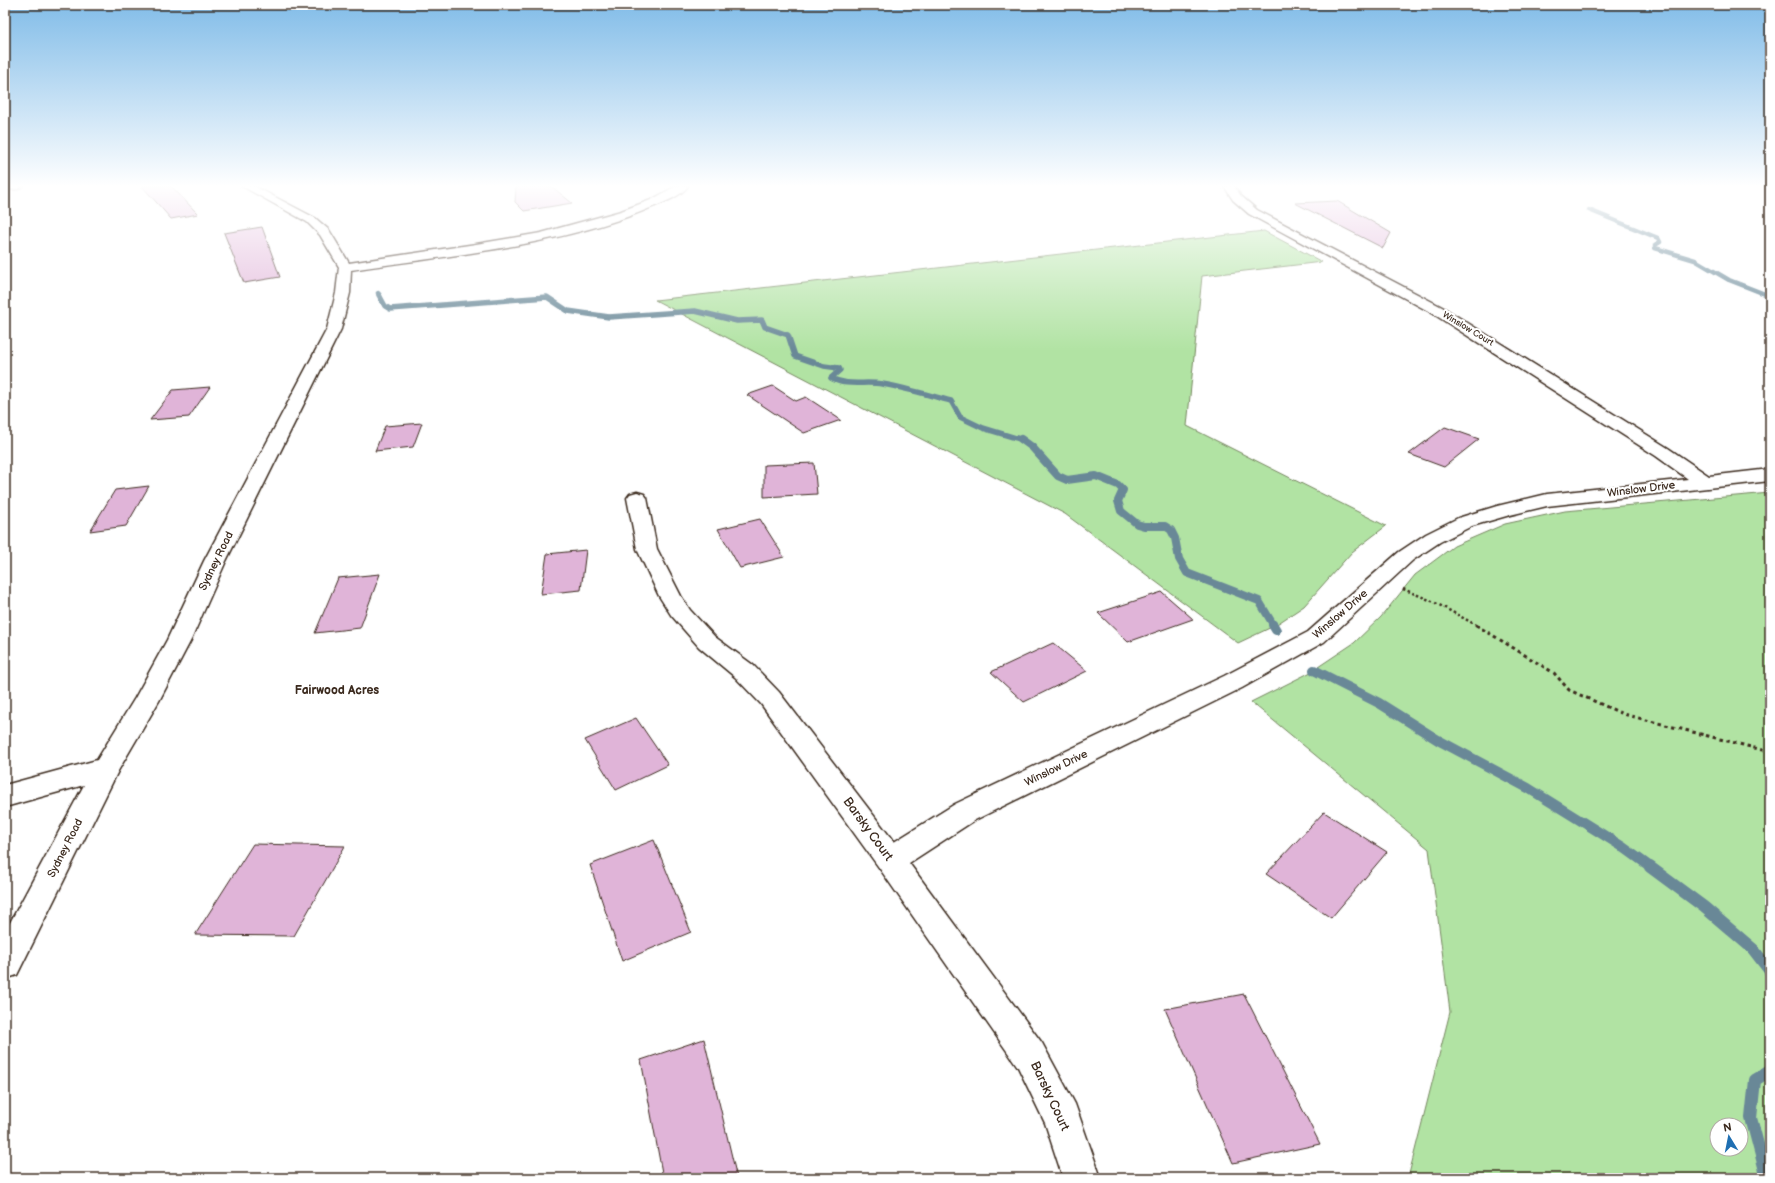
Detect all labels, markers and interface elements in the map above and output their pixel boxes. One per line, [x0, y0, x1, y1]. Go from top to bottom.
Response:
street label: Winslow Court [1441, 309, 1496, 349]
street label: Winslow Drive [1606, 478, 1676, 500]
street label: Sydney Road [196, 529, 236, 593]
street label: Winslow Drive [1310, 586, 1370, 641]
district label: Fairwood Acres [295, 683, 379, 698]
street label: Winslow Drive [1022, 747, 1090, 789]
street label: Barsky Court [839, 794, 897, 864]
street label: Sydney Road [45, 817, 85, 879]
street label: Barsky Court [1027, 1059, 1073, 1133]
north arrow [1709, 1117, 1749, 1157]
text: N [1722, 1121, 1733, 1135]

